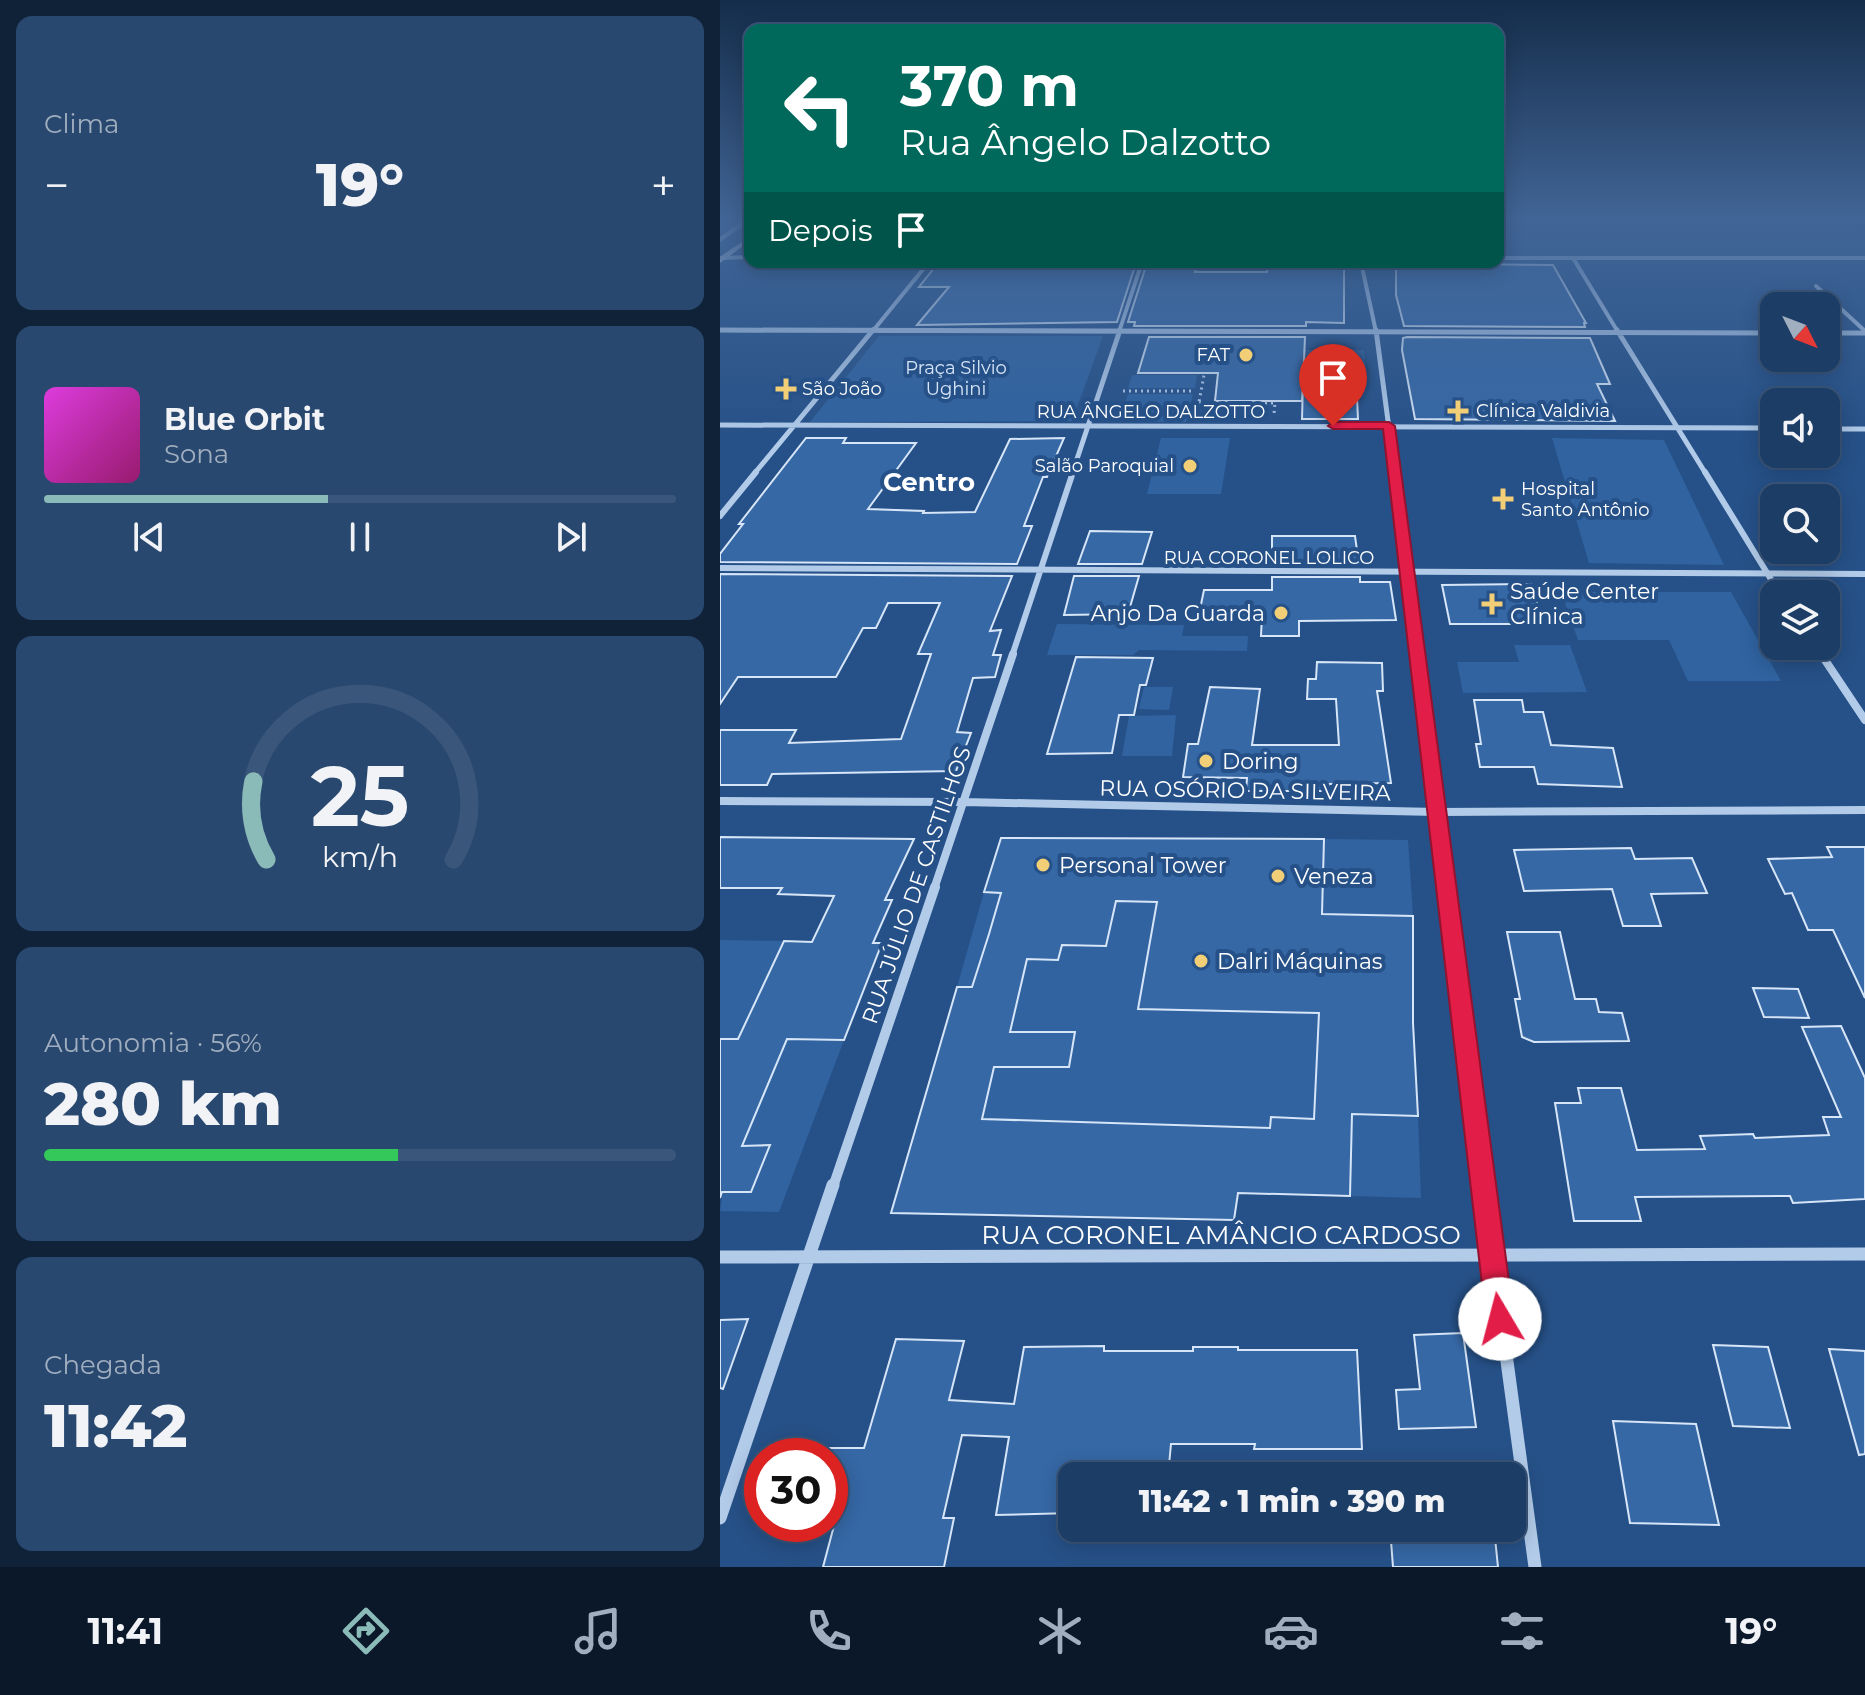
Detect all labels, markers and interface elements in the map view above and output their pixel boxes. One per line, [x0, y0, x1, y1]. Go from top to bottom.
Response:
text: 370 m [900, 52, 1079, 120]
icon: left [768, 56, 872, 160]
text: Clima [44, 108, 119, 140]
text: Rua Ângelo Dalzotto [900, 120, 1271, 164]
text: 19° [316, 148, 404, 221]
text: − [44, 158, 69, 212]
text: + [651, 158, 676, 212]
icon: arrive [889, 208, 933, 252]
text: Depois [768, 212, 873, 249]
north arrow [1760, 292, 1840, 372]
map controls [1760, 292, 1840, 660]
place label: FAT [1197, 344, 1231, 366]
pin [1299, 344, 1367, 426]
marker: FAT [1237, 346, 1255, 364]
icon: arrive [1311, 356, 1355, 400]
park label: Praça Silvio Ughini [905, 357, 1007, 400]
place label: São João [802, 378, 882, 400]
marker: São João [777, 380, 795, 398]
button: sound [1760, 388, 1840, 468]
marker: Clínica Valdivia [1447, 400, 1469, 422]
place label: Clínica Valdivia [1476, 400, 1610, 422]
text: Blue Orbit [164, 401, 325, 438]
street label: RUA ÂNGELO DALZOTTO [1037, 401, 1265, 423]
text: Sona [164, 438, 229, 470]
place label: Salão Paroquial [1035, 455, 1174, 477]
marker: Salão Paroquial [1181, 457, 1199, 475]
district label: Centro [883, 466, 975, 498]
place label: Hospital Santo Antônio [1521, 478, 1649, 521]
button: search [1760, 484, 1840, 564]
marker: Hospital Santo Antônio [1492, 488, 1514, 510]
icon: previous [127, 515, 171, 559]
icon: pause [338, 515, 382, 559]
icon: next [549, 515, 593, 559]
street label: RUA CORONEL LOLICO [1164, 547, 1374, 569]
place label: Saúde Center Clínica [1510, 578, 1659, 630]
button: layers [1760, 580, 1840, 660]
marker: Saúde Center Clínica [1481, 593, 1503, 615]
place label: Anjo Da Guarda [1091, 600, 1265, 627]
marker: Anjo Da Guarda [1272, 604, 1290, 622]
street label: RUA JÚLIO DE CASTILHOS [856, 743, 977, 1028]
text: 25 [311, 744, 409, 846]
place label: Doring [1222, 748, 1298, 775]
marker: Doring [1197, 752, 1215, 770]
street label: RUA OSÓRIO DA SILVEIRA [1099, 774, 1391, 807]
text: km/h [322, 839, 398, 874]
place label: Personal Tower [1059, 852, 1227, 879]
marker: Personal Tower [1034, 856, 1052, 874]
place label: Veneza [1294, 863, 1374, 890]
marker: Veneza [1269, 867, 1287, 885]
place label: Dalri Máquinas [1217, 948, 1383, 975]
marker: Dalri Máquinas [1192, 952, 1210, 970]
text: Autonomia · 56% [44, 1027, 262, 1059]
text: 280 km [44, 1067, 282, 1140]
street label: RUA CORONEL AMÂNCIO CARDOSO [981, 1219, 1461, 1251]
position arrow [1458, 1277, 1542, 1361]
text: Chegada [44, 1349, 162, 1381]
text: 11:42 [44, 1389, 188, 1462]
speed limit sign: 30 [744, 1438, 848, 1542]
text: 11:42 · 1 min · 390 m [1139, 1483, 1445, 1520]
icon: directions [338, 1603, 394, 1659]
icon: music [570, 1603, 626, 1659]
icon: phone [801, 1603, 857, 1659]
icon: climate [1032, 1603, 1088, 1659]
icon: car [1263, 1603, 1319, 1659]
icon: filters [1494, 1603, 1550, 1659]
text: 11:41 [88, 1609, 163, 1653]
text: 19° [1725, 1609, 1777, 1653]

